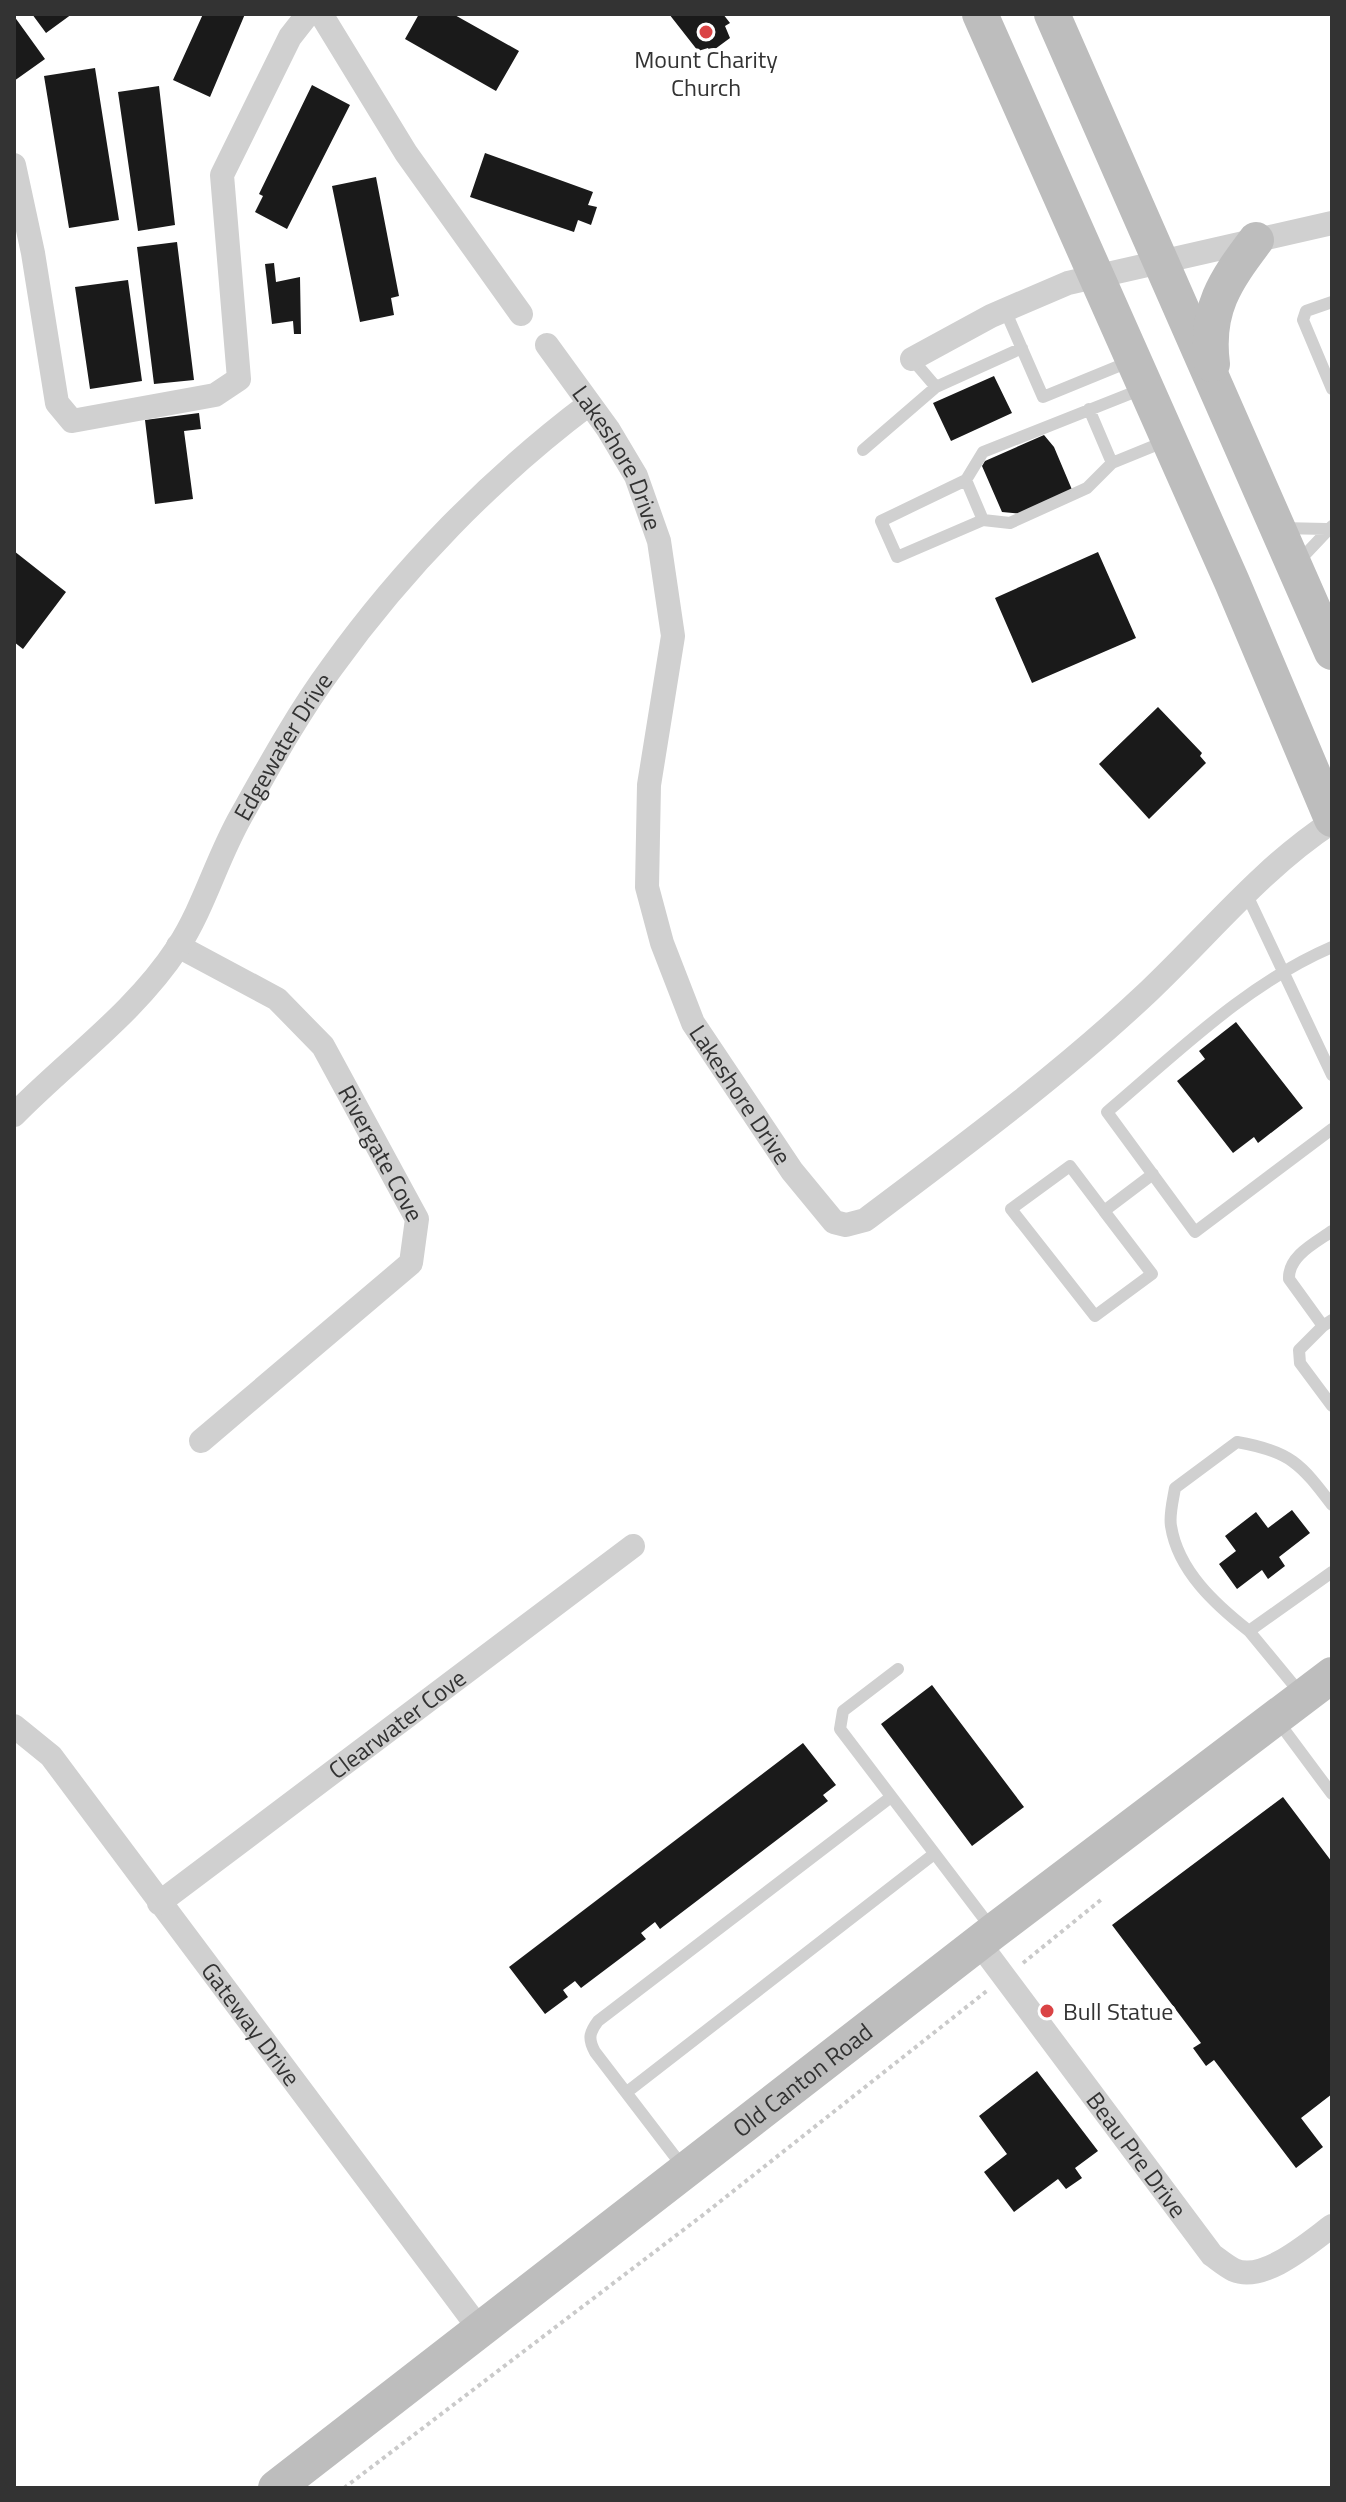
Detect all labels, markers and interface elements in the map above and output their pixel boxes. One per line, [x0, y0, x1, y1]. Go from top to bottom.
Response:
marker: Mount Charity Church [697, 23, 715, 41]
place label: Mount Charity Church [634, 41, 778, 105]
street label: Lakeshore Drive [564, 377, 672, 535]
street label: Edgewater Drive [224, 665, 341, 827]
street label: Lakeshore Drive [681, 1017, 801, 1171]
street label: Rivergate Cove [329, 1078, 433, 1228]
street label: Clearwater Cove [321, 1660, 473, 1787]
street label: Gateway Drive [193, 1954, 310, 2093]
place label: Bull Statue [1063, 1993, 1173, 2029]
marker: Bull Statue [1038, 2002, 1056, 2020]
street label: Old Canton Road [725, 2014, 880, 2146]
street label: Beau Pre Drive [1078, 2084, 1196, 2225]

